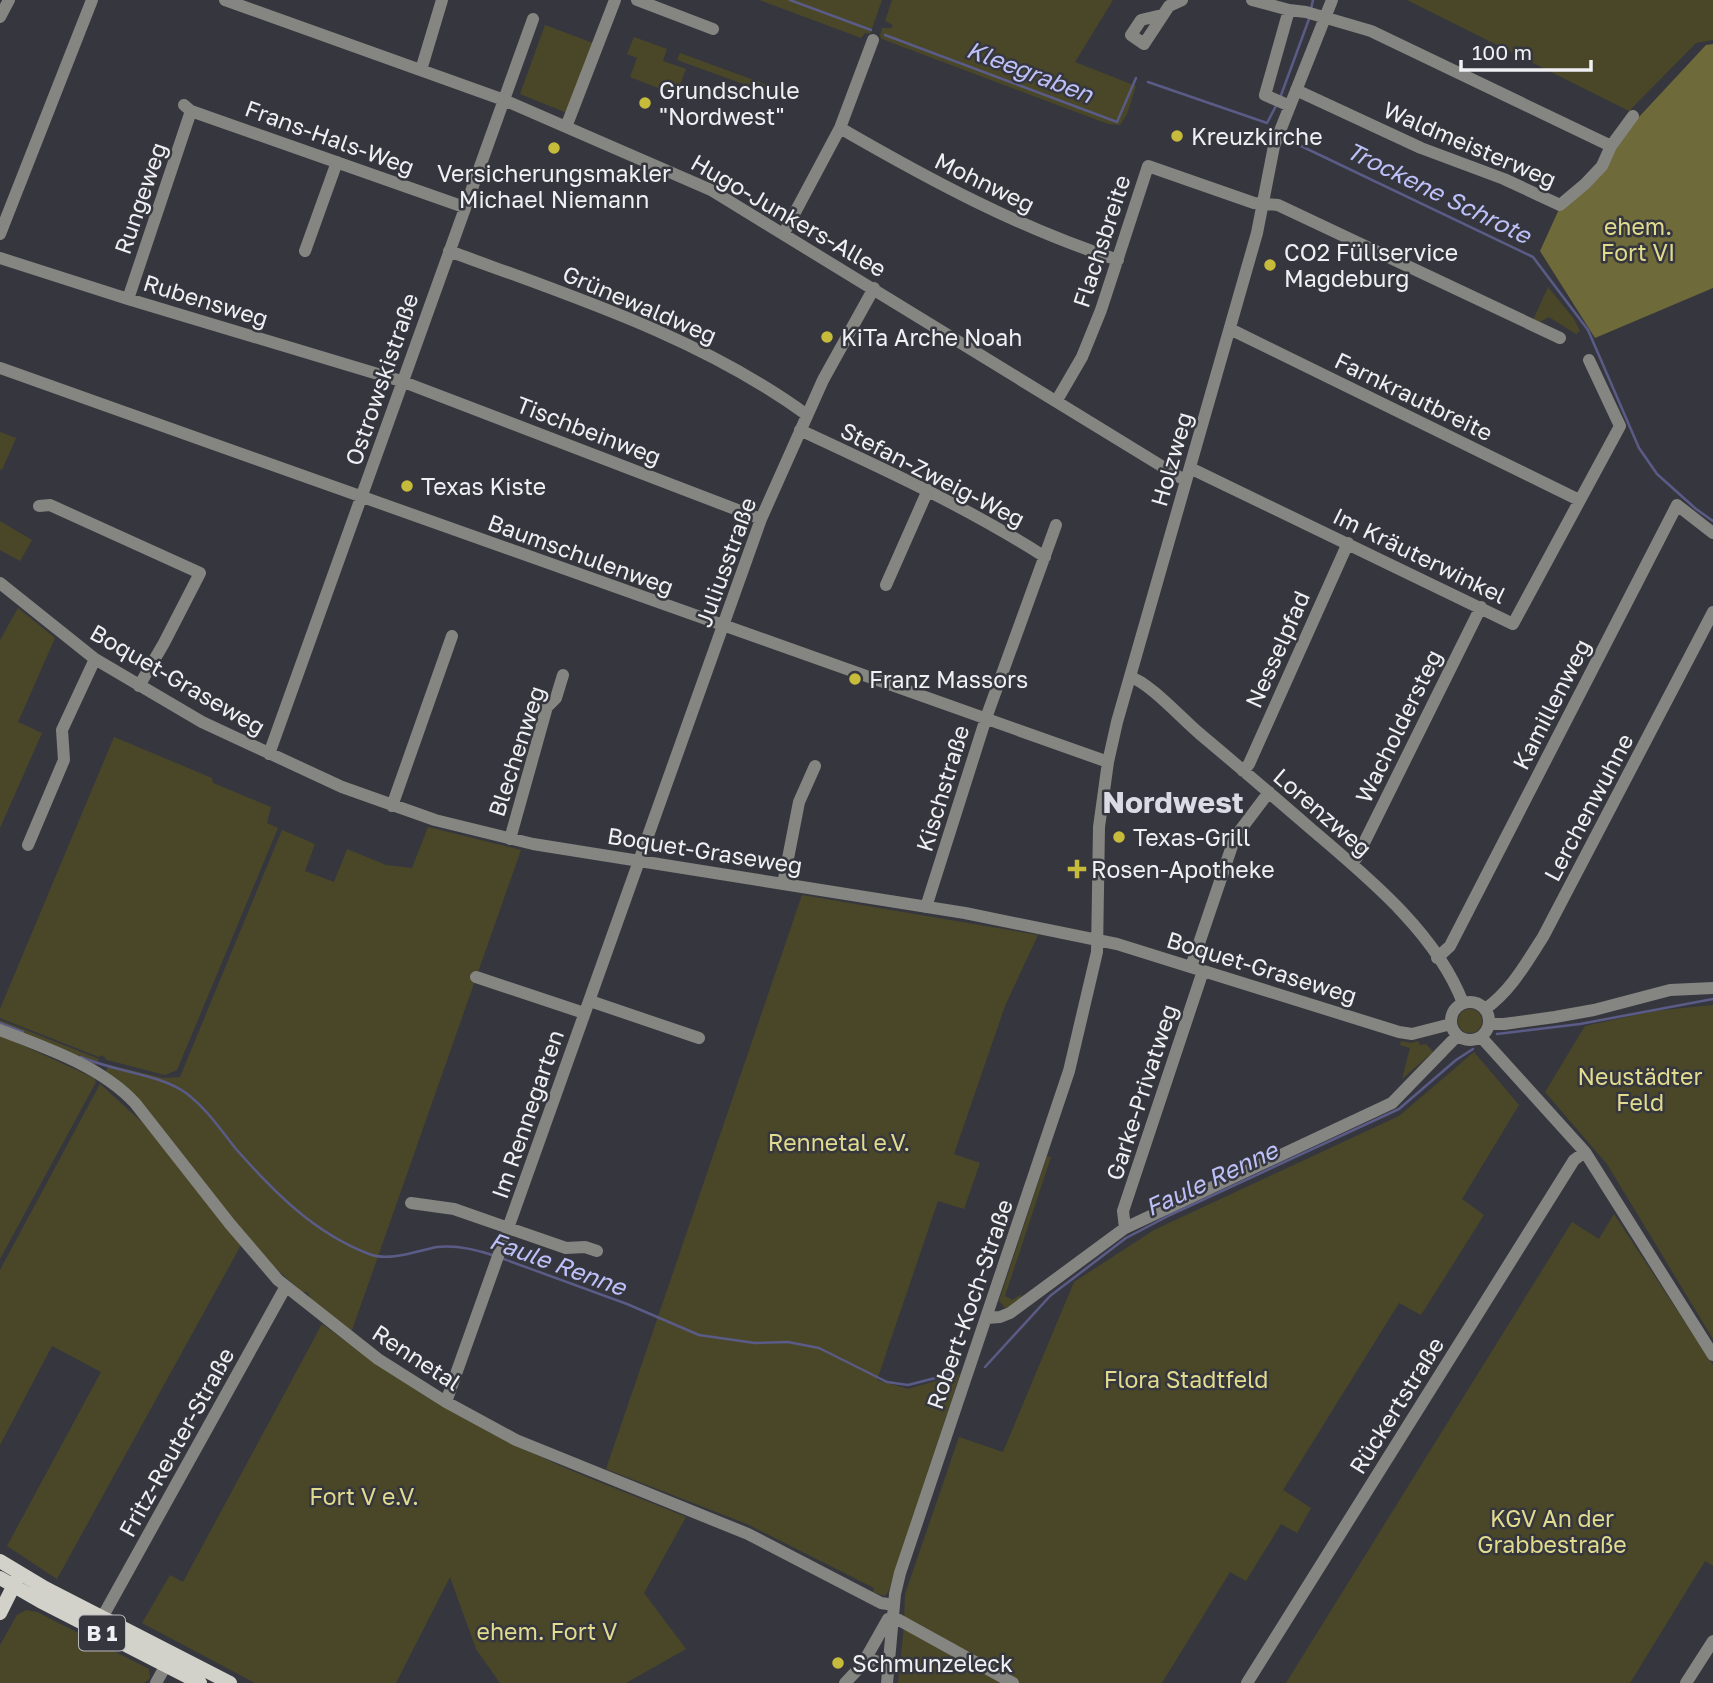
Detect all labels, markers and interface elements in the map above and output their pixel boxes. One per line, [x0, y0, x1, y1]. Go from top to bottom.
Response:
scale bar [1461, 28, 1590, 72]
water label: Kleegraben [963, 34, 1098, 110]
text: 100 m [1472, 39, 1532, 65]
place label: Grundschule "Nordwest" [659, 76, 800, 130]
street label: Frans-Hals-Weg [242, 93, 418, 181]
marker: Grundschule "Nordwest" [637, 95, 653, 111]
street label: Waldmeisterweg [1379, 95, 1561, 193]
place label: Kreuzkirche [1191, 122, 1323, 150]
marker: Kreuzkirche [1169, 128, 1185, 144]
water label: Trockene Schrote [1342, 135, 1538, 250]
street label: Rungeweg [108, 138, 172, 258]
marker: Versicherungsmakler Michael Niemann [546, 140, 562, 156]
street label: Mohnweg [931, 146, 1039, 218]
street label: Hugo-Junkers-Allee [686, 148, 892, 282]
place label: Versicherungsmakler Michael Niemann [437, 159, 671, 213]
street label: Flachsbreite [1066, 171, 1136, 311]
park label: ehem. Fort VI [1601, 212, 1675, 266]
place label: CO2 Füllservice Magdeburg [1284, 238, 1458, 292]
marker: CO2 Füllservice Magdeburg [1262, 257, 1278, 273]
street label: Grünewaldweg [559, 259, 721, 349]
street label: Rubensweg [140, 268, 272, 332]
street label: Ostrowskistraße [338, 289, 424, 469]
place label: KiTa Arche Noah [841, 323, 1022, 351]
marker: KiTa Arche Noah [819, 329, 835, 345]
street label: Farnkrautbreite [1331, 346, 1497, 446]
street label: Tischbeinweg [513, 390, 665, 470]
street label: Holzweg [1144, 409, 1198, 509]
street label: Stefan-Zweig-Weg [836, 415, 1030, 533]
place label: Texas Kiste [421, 472, 546, 500]
marker: Texas Kiste [399, 478, 415, 494]
street label: Juliusstraße [689, 493, 761, 631]
street label: Im Kräuterwinkel [1329, 501, 1511, 609]
street label: Baumschulenweg [484, 507, 678, 601]
street label: Nesselpfad [1239, 586, 1315, 712]
street label: Boquet-Graseweg [86, 618, 270, 740]
street label: Kamillenweg [1506, 634, 1596, 774]
street label: Wacholdersteg [1349, 645, 1447, 807]
place label: Franz Massors [869, 665, 1028, 693]
marker: Franz Massors [847, 671, 863, 687]
street label: Blechenweg [482, 682, 550, 820]
street label: Kischstraße [910, 721, 974, 855]
street label: Lerchenwuhne [1537, 728, 1639, 886]
street label: Lorenzweg [1268, 762, 1378, 862]
district label: Nordwest [1102, 784, 1244, 820]
street label: Boquet-Graseweg [605, 821, 805, 879]
place label: Texas-Grill [1133, 823, 1250, 851]
marker: Texas-Grill [1111, 829, 1127, 845]
place label: Rosen-Apotheke [1091, 855, 1275, 883]
marker: Rosen-Apotheke [1069, 861, 1085, 877]
street label: Boquet-Graseweg [1164, 925, 1360, 1009]
street label: Garke-Privatweg [1099, 1001, 1183, 1183]
street label: Im Rennegarten [485, 1026, 569, 1202]
park label: Neustädter Feld [1578, 1062, 1702, 1116]
park label: Rennetal e.V. [768, 1128, 910, 1156]
water label: Faule Renne [1140, 1134, 1284, 1221]
street label: Robert-Koch-Straße [920, 1195, 1018, 1413]
water label: Faule Renne [486, 1225, 632, 1302]
street label: Rennetal [367, 1318, 467, 1396]
street label: Rückertstraße [1343, 1331, 1449, 1479]
street label: Fritz-Reuter-Straße [112, 1343, 240, 1541]
park label: Flora Stadtfeld [1104, 1365, 1268, 1393]
park label: Fort V e.V. [309, 1482, 419, 1510]
park label: KGV An der Grabbestraße [1477, 1504, 1627, 1558]
road number: B 1 [79, 1616, 125, 1650]
park label: ehem. Fort V [477, 1617, 617, 1645]
place label: Schmunzeleck [852, 1649, 1013, 1677]
marker: Schmunzeleck [830, 1655, 846, 1671]

